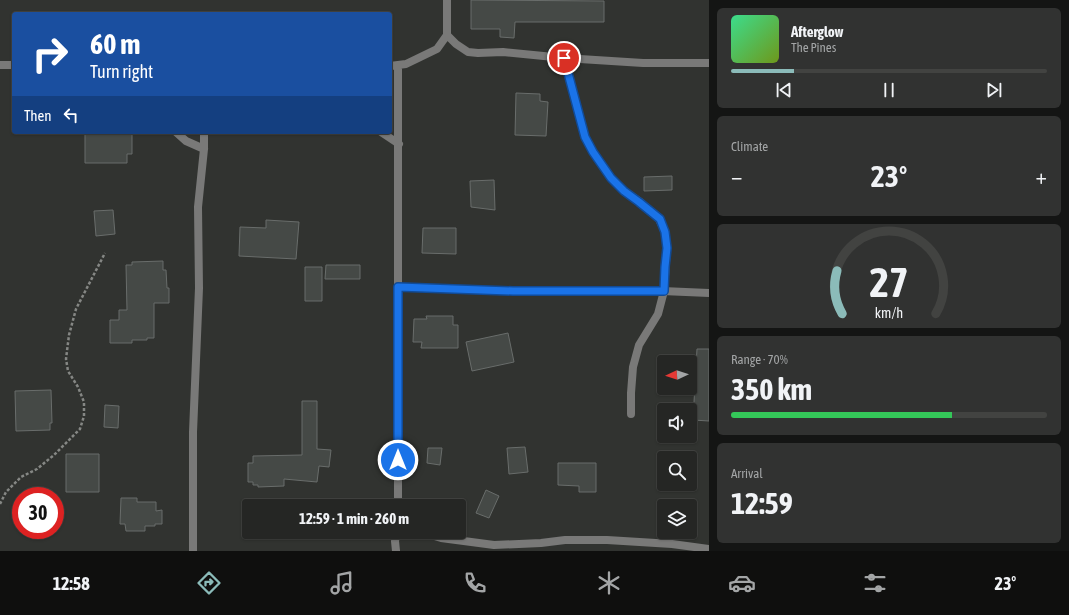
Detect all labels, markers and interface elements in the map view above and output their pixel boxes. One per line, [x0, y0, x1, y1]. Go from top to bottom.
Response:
text: Afterglow [791, 23, 844, 40]
icon: right [24, 28, 76, 80]
text: 60 m [90, 28, 140, 60]
text: The Pines [791, 40, 836, 55]
pin [547, 41, 581, 75]
icon: arrive [553, 47, 575, 69]
text: Turn right [90, 61, 153, 82]
icon: previous [773, 79, 795, 101]
icon: pause [878, 79, 900, 101]
icon: next [983, 79, 1005, 101]
icon: left [60, 104, 82, 126]
text: Then [24, 107, 52, 124]
text: Climate [731, 139, 768, 154]
text: 23° [871, 159, 907, 193]
text: − [731, 163, 742, 189]
text: + [1036, 163, 1047, 189]
text: 27 [869, 257, 909, 305]
text: km/h [875, 304, 903, 320]
text: Range · 70% [731, 352, 788, 367]
north arrow [657, 355, 697, 395]
map controls [657, 355, 697, 539]
text: 350 km [731, 372, 812, 406]
button: sound [657, 403, 697, 443]
position arrow [377, 439, 419, 481]
button: search [657, 451, 697, 491]
text: Arrival [731, 466, 763, 481]
text: 12:59 [731, 486, 793, 520]
speed limit sign: 30 [12, 487, 64, 539]
button: layers [657, 499, 697, 539]
text: 12:59 · 1 min · 260 m [299, 510, 409, 527]
icon: directions [195, 569, 223, 597]
icon: music [328, 569, 356, 597]
icon: phone [461, 569, 489, 597]
icon: climate [595, 569, 623, 597]
icon: car [728, 569, 756, 597]
icon: filters [861, 569, 889, 597]
text: 12:58 [53, 573, 90, 594]
text: 23° [994, 573, 1016, 594]

